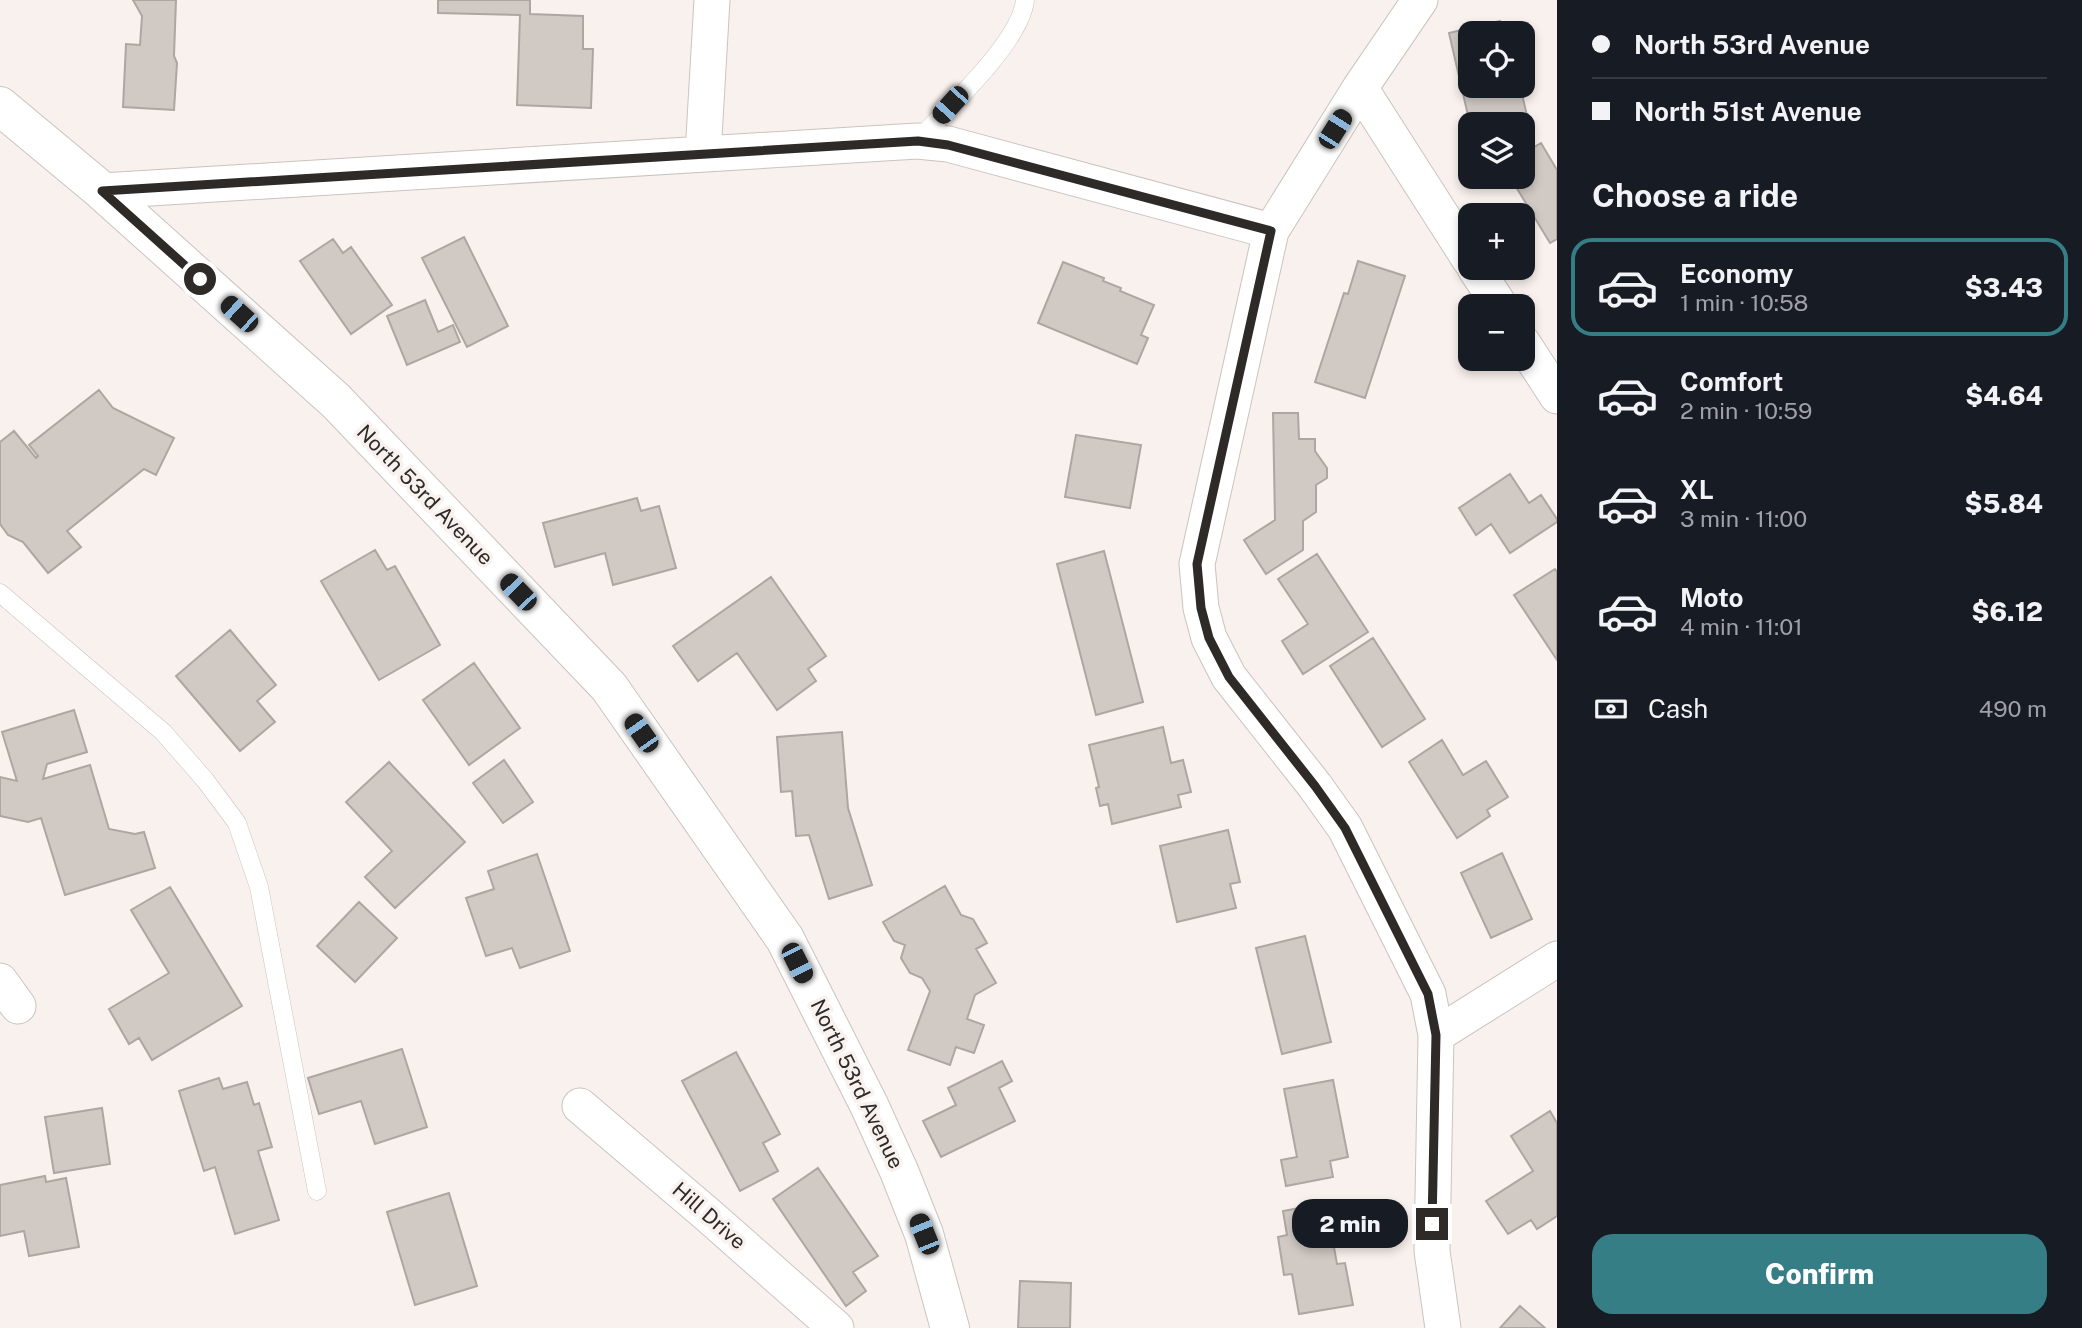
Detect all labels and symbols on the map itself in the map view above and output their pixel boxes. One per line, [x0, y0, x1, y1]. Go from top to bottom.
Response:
car [929, 82, 972, 128]
car [1315, 106, 1356, 152]
route start [184, 263, 216, 295]
car [217, 292, 262, 336]
street label: North 53rd Avenue [352, 419, 499, 570]
car [496, 570, 541, 614]
car [621, 710, 662, 756]
car [779, 940, 816, 986]
street label: North 53rd Avenue [806, 995, 909, 1173]
street label: Hill Drive [667, 1177, 751, 1254]
callout: 2 min [1292, 1200, 1408, 1248]
route end [1416, 1208, 1448, 1240]
car [907, 1211, 942, 1257]

